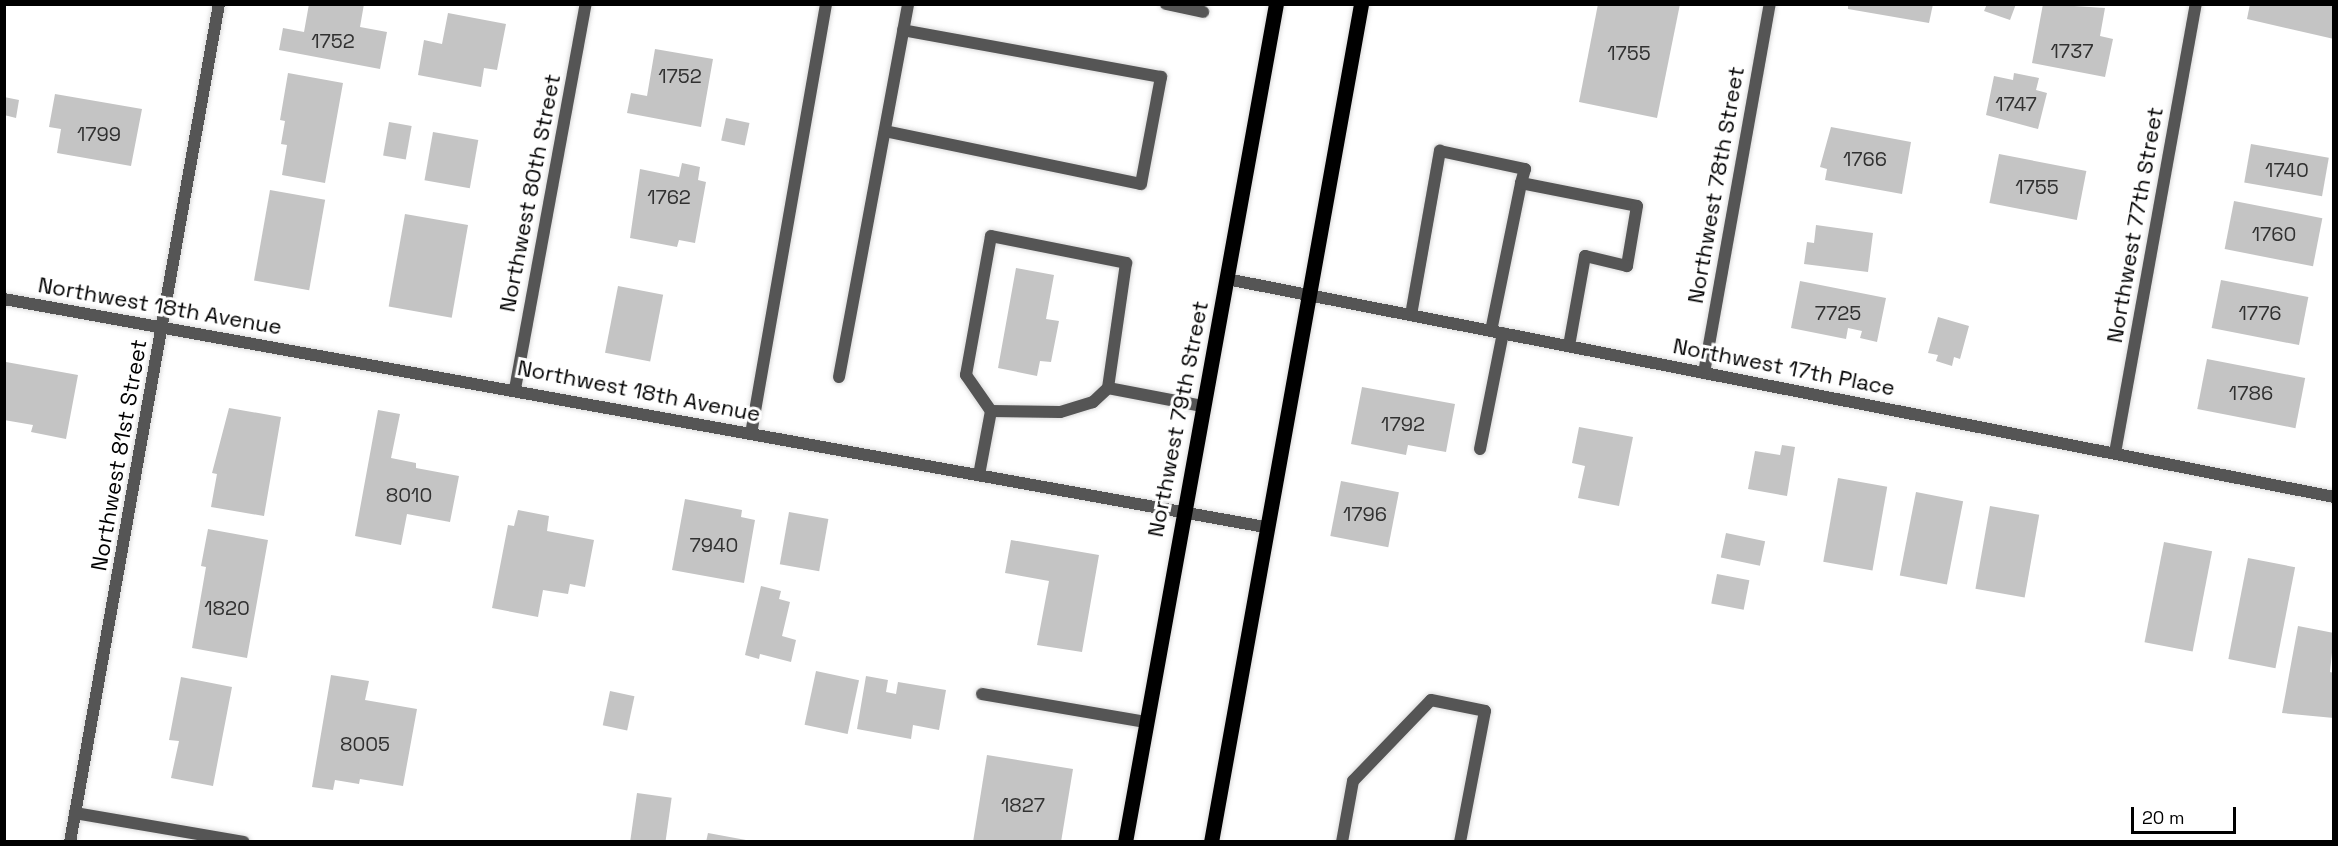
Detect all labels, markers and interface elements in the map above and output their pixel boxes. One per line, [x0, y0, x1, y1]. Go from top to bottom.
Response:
house number: 1752 [311, 29, 355, 53]
house number: 1737 [2051, 39, 2093, 63]
house number: 1755 [1607, 41, 1651, 65]
house number: 1752 [658, 64, 702, 88]
street label: Northwest 78th Street [1682, 64, 1750, 306]
street label: Northwest 80th Street [494, 72, 566, 314]
house number: 1747 [1995, 92, 2037, 116]
street label: Northwest 77th Street [2101, 105, 2169, 345]
house number: 1799 [77, 122, 121, 146]
house number: 1766 [1843, 147, 1887, 171]
house number: 1740 [2265, 158, 2309, 182]
house number: 1755 [2015, 175, 2059, 199]
house number: 1762 [647, 185, 691, 209]
house number: 1760 [2252, 222, 2296, 246]
street label: Northwest 18th Avenue [36, 272, 284, 340]
street label: Northwest 79th Street [1142, 299, 1214, 539]
house number: 7725 [1815, 301, 1861, 325]
house number: 1776 [2238, 301, 2282, 325]
street label: Northwest 17th Place [1671, 333, 1897, 401]
street label: Northwest 81st Street [86, 337, 152, 573]
street label: Northwest 18th Avenue [515, 354, 763, 428]
house number: 1786 [2229, 381, 2273, 405]
house number: 1792 [1381, 412, 1425, 436]
house number: 8010 [386, 483, 432, 507]
house number: 1796 [1343, 502, 1387, 526]
house number: 7940 [690, 533, 738, 557]
house number: 1820 [204, 596, 250, 620]
house number: 8005 [340, 732, 390, 756]
house number: 1827 [1001, 793, 1045, 817]
scale bar [2134, 795, 2239, 833]
text: 20 m [2142, 806, 2185, 829]

